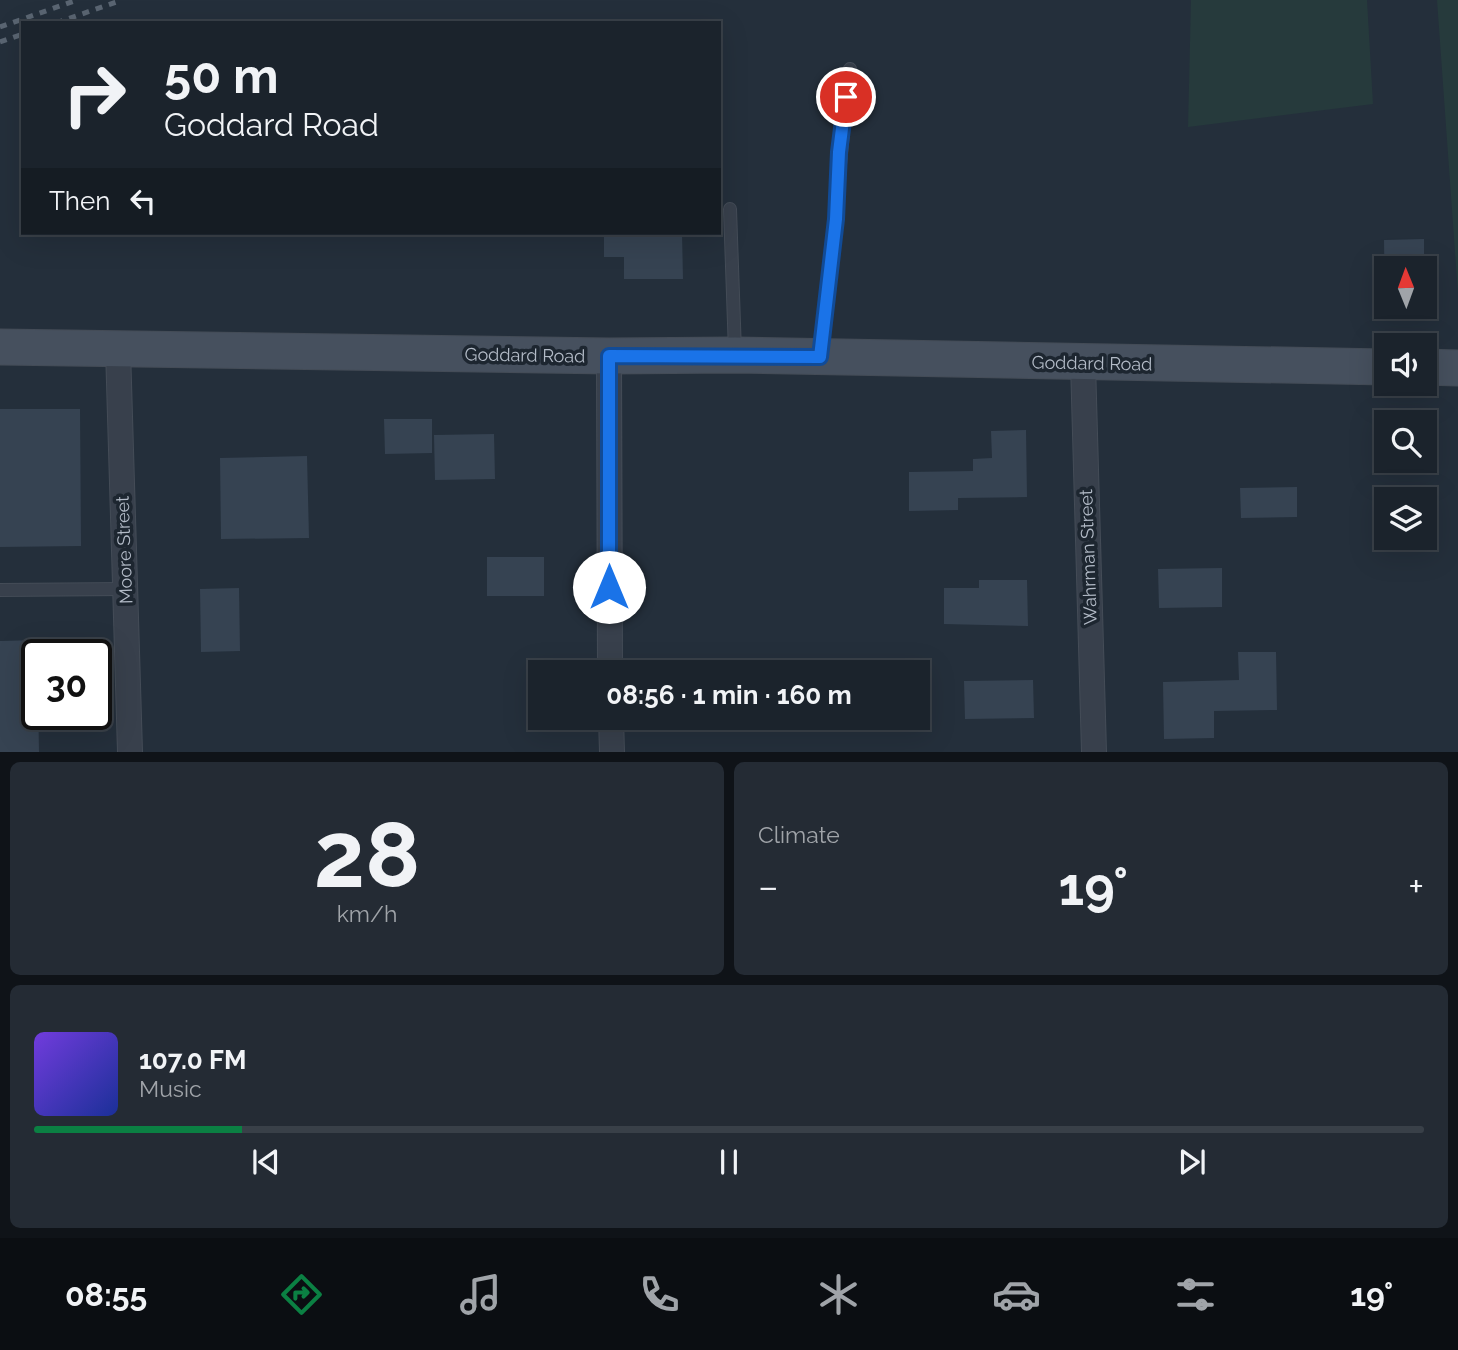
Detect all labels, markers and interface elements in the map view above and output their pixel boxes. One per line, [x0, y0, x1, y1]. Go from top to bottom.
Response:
text: 50 m [164, 47, 279, 104]
icon: right [49, 49, 140, 140]
pin [816, 67, 876, 127]
icon: arrive [827, 78, 865, 116]
text: Goddard Road [164, 106, 379, 143]
icon: left [124, 182, 162, 220]
text: Then [49, 186, 110, 216]
north arrow [1374, 256, 1437, 318]
map controls [1374, 256, 1437, 550]
button: sound [1374, 333, 1437, 396]
street label: Goddard Road [464, 343, 586, 367]
street label: Goddard Road [1031, 351, 1153, 375]
button: search [1374, 410, 1437, 473]
button: layers [1374, 487, 1437, 550]
street label: Wahrman Street [1075, 489, 1101, 625]
street label: Moore Street [112, 496, 136, 604]
position arrow [572, 550, 646, 624]
speed limit sign: 30 [21, 639, 112, 730]
text: 08:56 · 1 min · 160 m [606, 680, 852, 710]
text: 28 [314, 801, 420, 908]
text: Climate [758, 821, 840, 848]
text: 19° [1059, 856, 1128, 917]
text: − [758, 864, 778, 909]
text: + [1408, 864, 1424, 909]
text: km/h [337, 900, 397, 927]
text: 107.0 FM [139, 1045, 246, 1075]
text: Music [139, 1075, 202, 1102]
icon: previous [247, 1143, 285, 1181]
icon: pause [710, 1143, 748, 1181]
icon: next [1173, 1143, 1211, 1181]
icon: directions [277, 1270, 326, 1319]
icon: music [456, 1270, 505, 1319]
icon: phone [635, 1270, 684, 1319]
icon: climate [814, 1270, 863, 1319]
icon: car [992, 1270, 1041, 1319]
icon: filters [1171, 1270, 1220, 1319]
text: 08:55 [65, 1276, 147, 1313]
text: 19° [1350, 1276, 1393, 1313]

